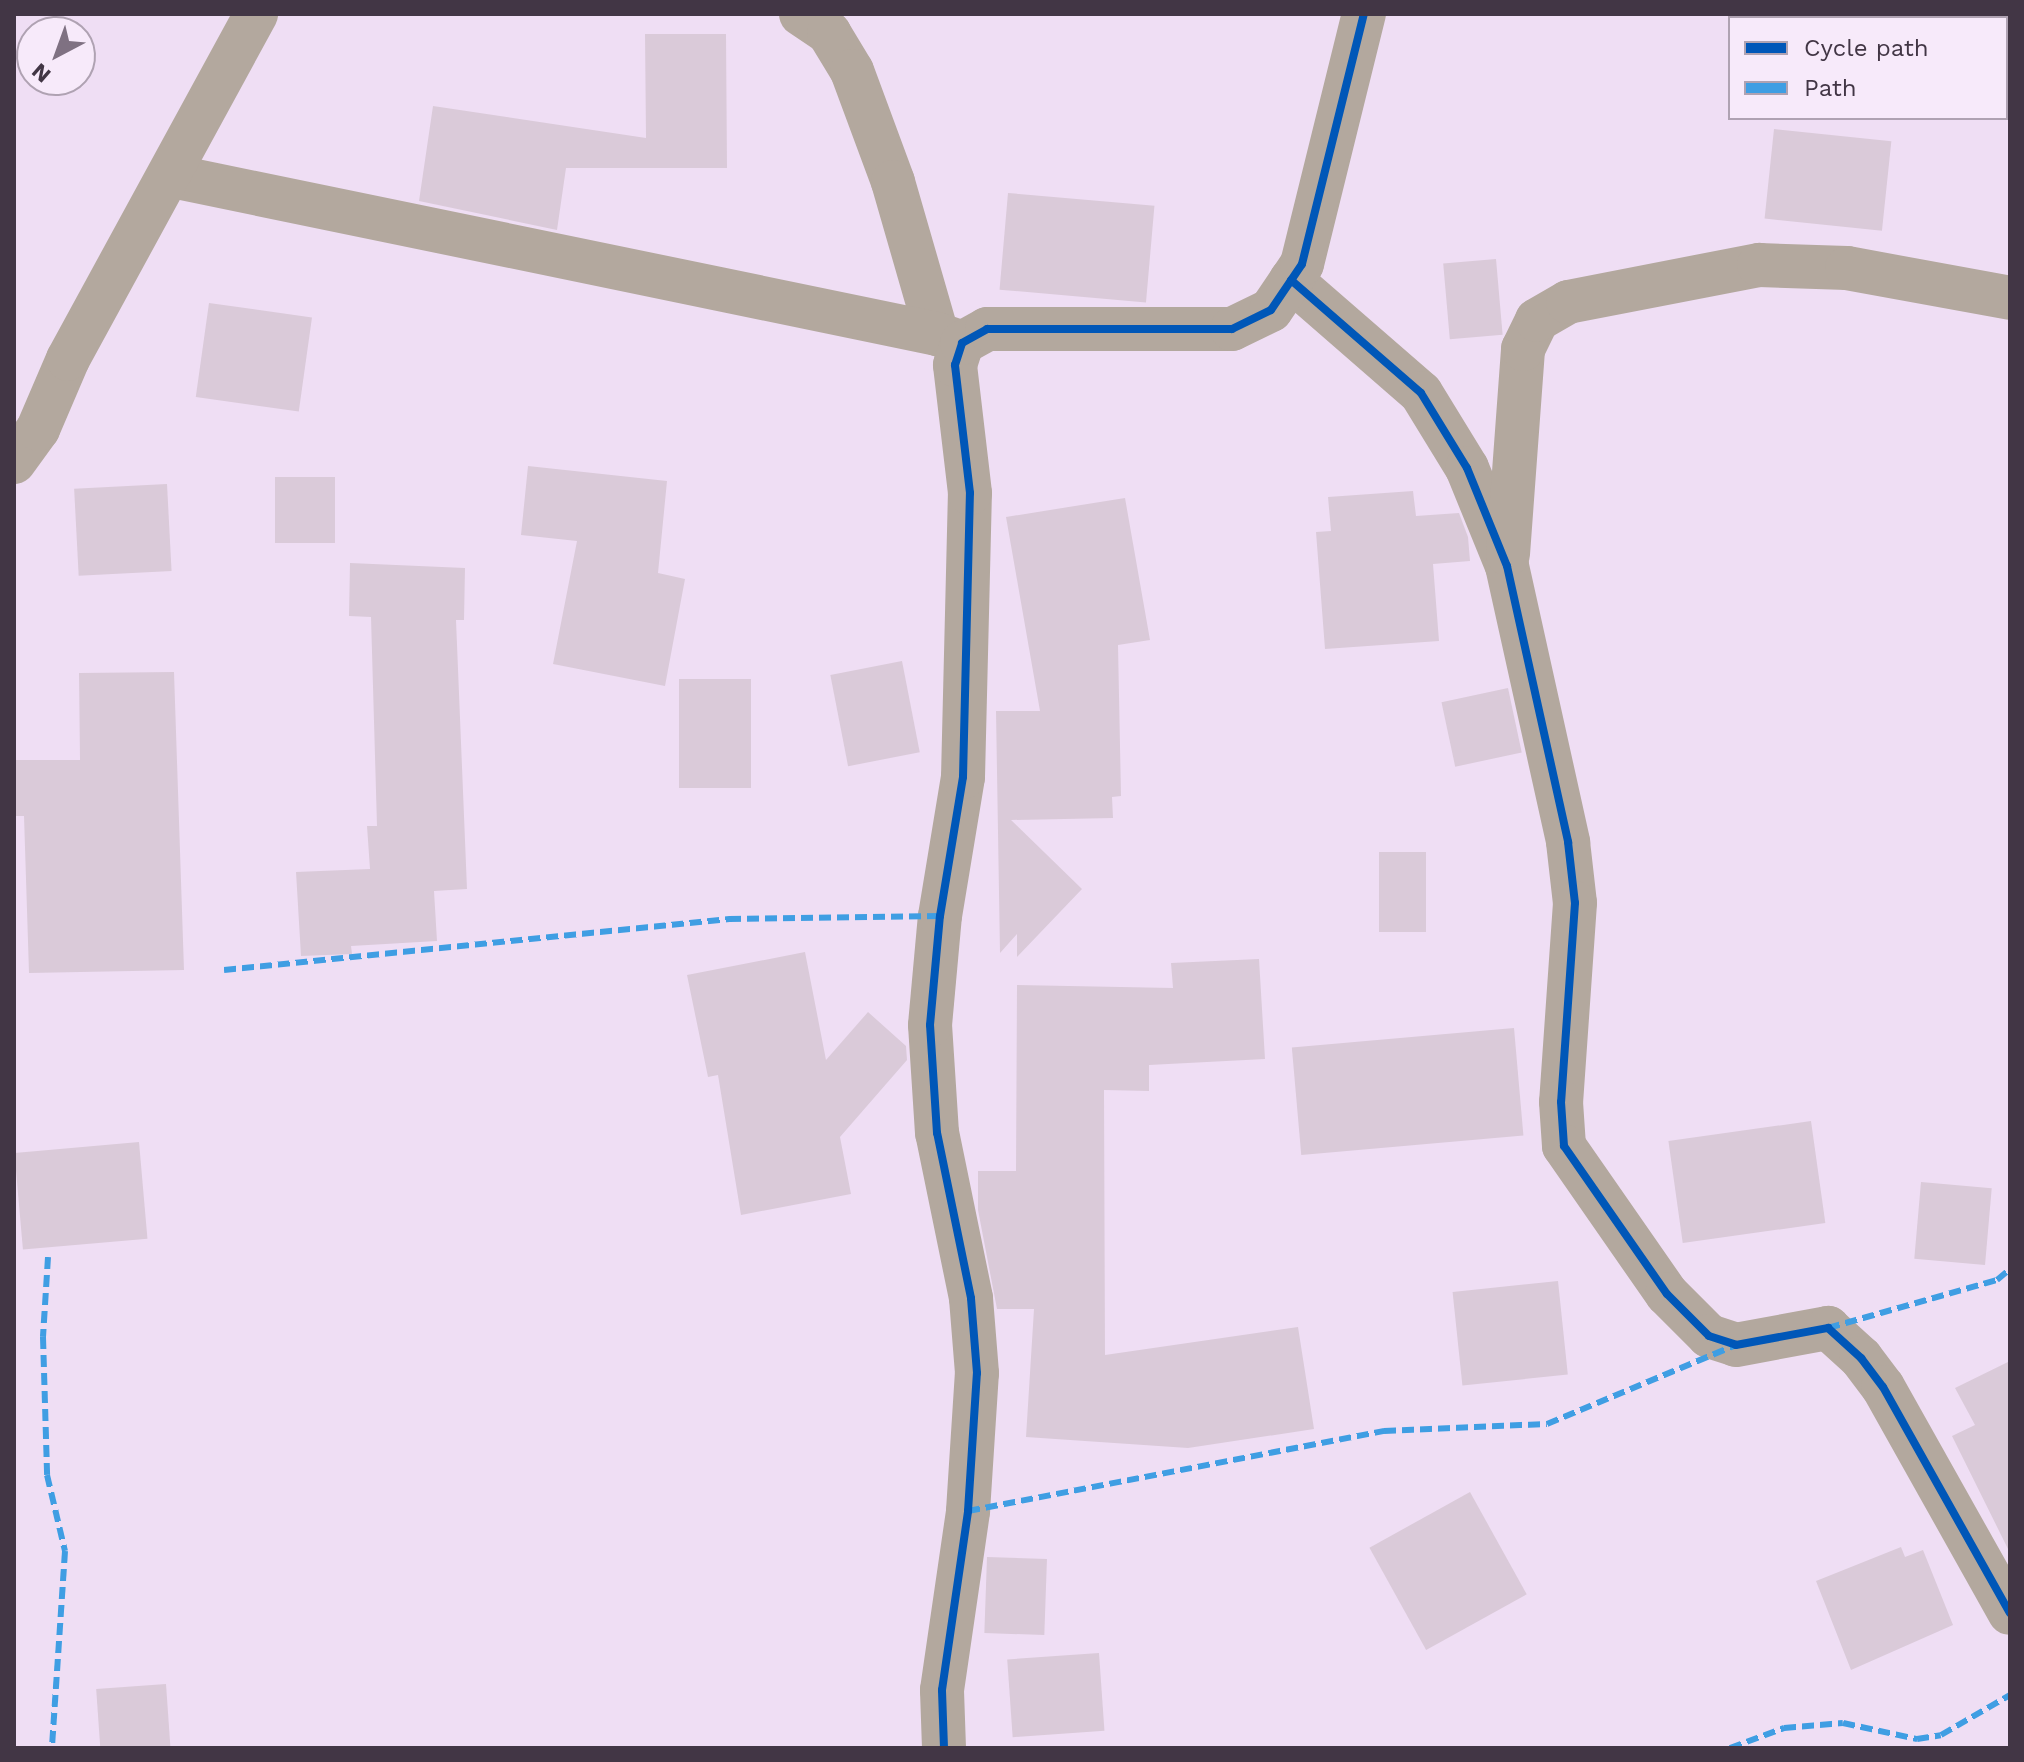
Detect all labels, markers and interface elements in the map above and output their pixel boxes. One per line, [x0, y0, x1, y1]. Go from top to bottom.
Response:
north arrow [16, 16, 96, 96]
legend [1728, 16, 2008, 120]
text: Cycle path [1804, 34, 1929, 62]
text: N [27, 58, 56, 88]
text: Path [1804, 74, 1857, 102]

